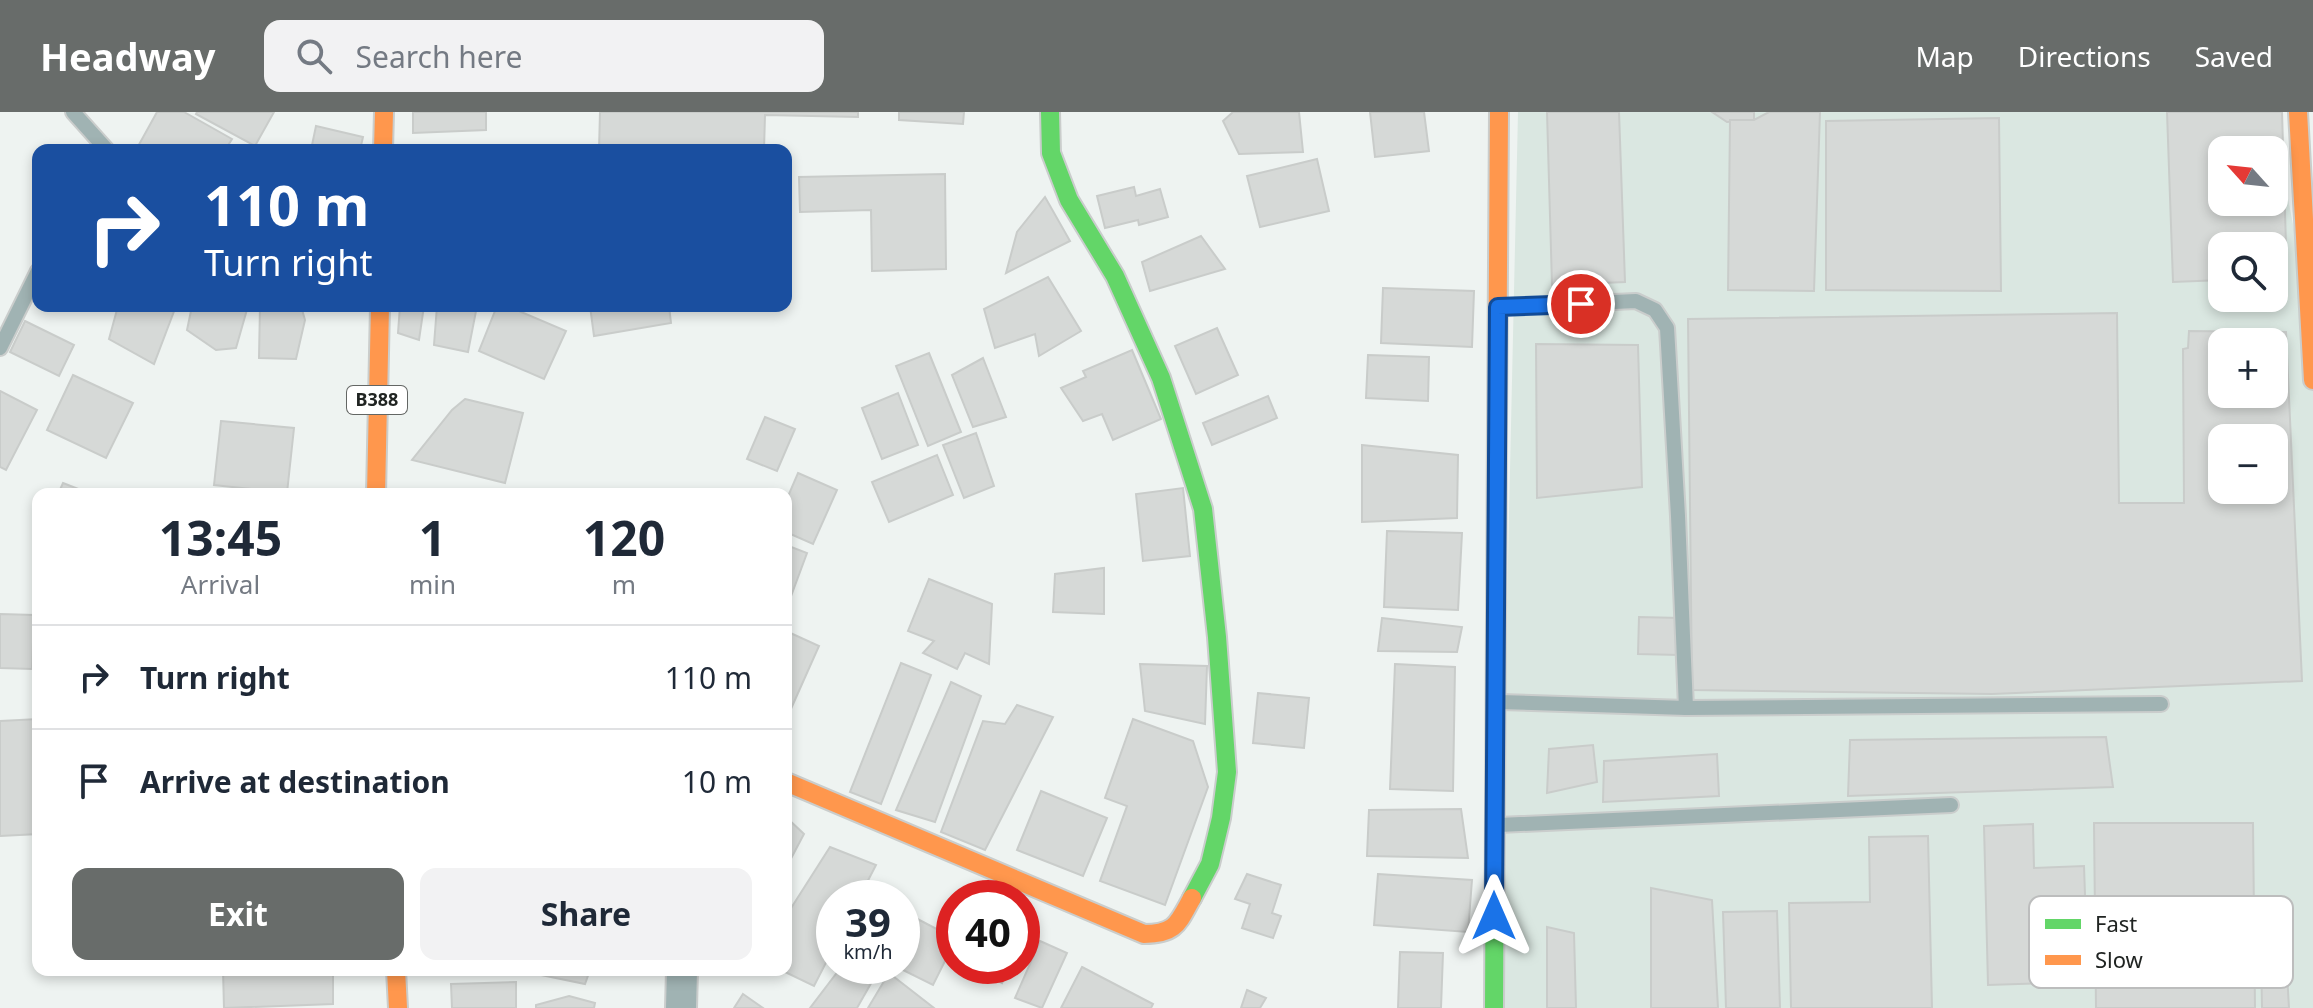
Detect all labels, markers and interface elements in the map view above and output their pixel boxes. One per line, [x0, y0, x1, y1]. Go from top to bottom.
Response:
search box [264, 20, 824, 92]
text: Headway [40, 30, 216, 82]
icon: search [292, 34, 336, 78]
text: Search here [356, 36, 522, 77]
text: Map [1915, 37, 1974, 75]
text: Directions [2018, 37, 2151, 75]
text: Saved [2195, 37, 2273, 75]
north arrow [2208, 136, 2288, 216]
map controls [2208, 136, 2288, 504]
text: 110 m [204, 166, 369, 242]
icon: right [72, 176, 176, 280]
button: search [2208, 232, 2288, 312]
text: Turn right [204, 238, 372, 287]
pin [1547, 270, 1615, 338]
icon: arrive [1559, 282, 1603, 326]
button: + [2208, 328, 2288, 408]
road number: B388 [347, 386, 407, 414]
button: − [2208, 424, 2288, 504]
text: 13:45 [159, 505, 282, 570]
text: 1 [419, 505, 446, 570]
text: 120 [583, 505, 665, 570]
text: Arrival [181, 566, 260, 602]
text: min [409, 566, 456, 602]
text: m [612, 566, 636, 602]
icon: right [72, 655, 116, 699]
text: Turn right [140, 657, 290, 698]
text: 110 m [665, 657, 752, 698]
icon: arrive [72, 759, 116, 803]
text: Arrive at destination [140, 761, 450, 802]
text: 10 m [682, 761, 752, 802]
button: Exit [72, 868, 404, 960]
button: Share [420, 868, 752, 960]
position arrow [1452, 874, 1536, 958]
speed limit sign: 40 [936, 880, 1040, 984]
text: 39 [845, 894, 891, 949]
legend [2029, 896, 2293, 988]
text: Fast [2095, 908, 2137, 938]
text: km/h [843, 938, 893, 965]
text: Slow [2095, 944, 2144, 974]

